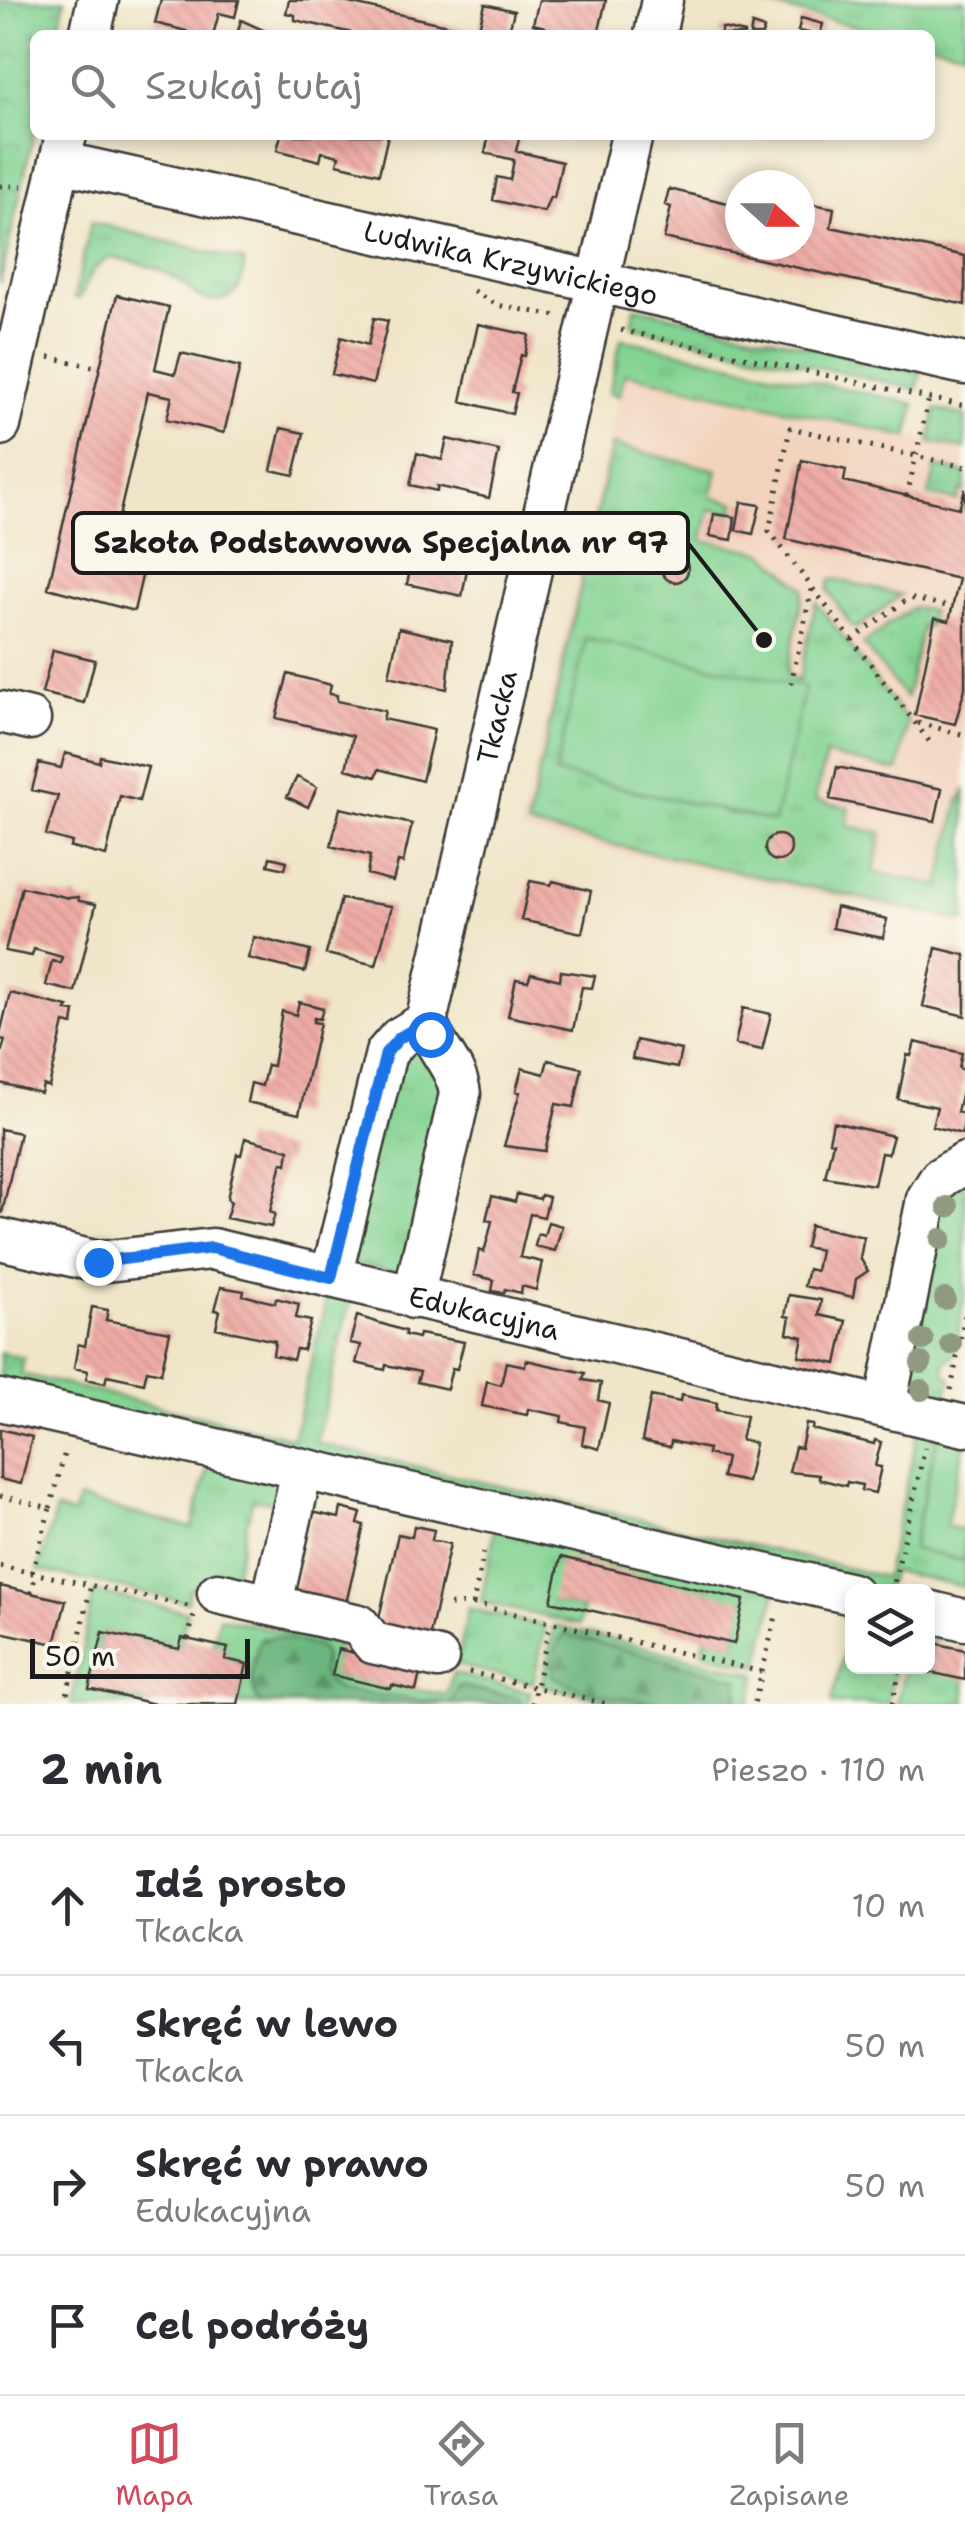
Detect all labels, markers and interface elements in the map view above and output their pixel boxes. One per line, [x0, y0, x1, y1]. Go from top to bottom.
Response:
search box [30, 30, 935, 140]
icon: search [65, 58, 120, 113]
text: Szukaj tutaj [145, 60, 362, 111]
north arrow [725, 170, 815, 260]
street label: Ludwika Krzywickiego [360, 211, 662, 314]
callout: Szkoła Podstawowa Specjalna nr 97 [73, 513, 688, 573]
text: Szkoła Podstawowa Specjalna nr 97 [93, 522, 669, 563]
street label: Tkacka [468, 666, 526, 768]
route start [408, 1012, 454, 1058]
route end [76, 1240, 122, 1286]
street label: Edukacyjna [405, 1277, 563, 1349]
map controls [845, 1584, 935, 1674]
button: layers [845, 1584, 935, 1674]
scale bar [30, 1634, 250, 1678]
text: 50 m [45, 1637, 115, 1675]
text: 2 min [40, 1741, 162, 1797]
text: Pieszo · 110 m [711, 1748, 925, 1791]
text: Idź prosto [135, 1858, 347, 1909]
icon: ahead [40, 1878, 95, 1933]
text: 10 m [852, 1884, 925, 1927]
text: Tkacka [135, 1909, 244, 1952]
text: Skręć w lewo [135, 1998, 398, 2049]
icon: left [40, 2018, 95, 2073]
text: 50 m [845, 2024, 925, 2067]
text: Tkacka [135, 2049, 244, 2092]
text: Skręć w prawo [135, 2138, 429, 2189]
icon: right [40, 2158, 95, 2213]
text: 50 m [845, 2164, 925, 2207]
text: Edukacyjna [135, 2189, 311, 2232]
icon: arrive [40, 2298, 95, 2353]
text: Cel podróży [135, 2300, 369, 2351]
tab: Mapa [115, 2416, 193, 2514]
tab: Trasa [424, 2416, 498, 2514]
tab: Zapisane [729, 2416, 850, 2514]

